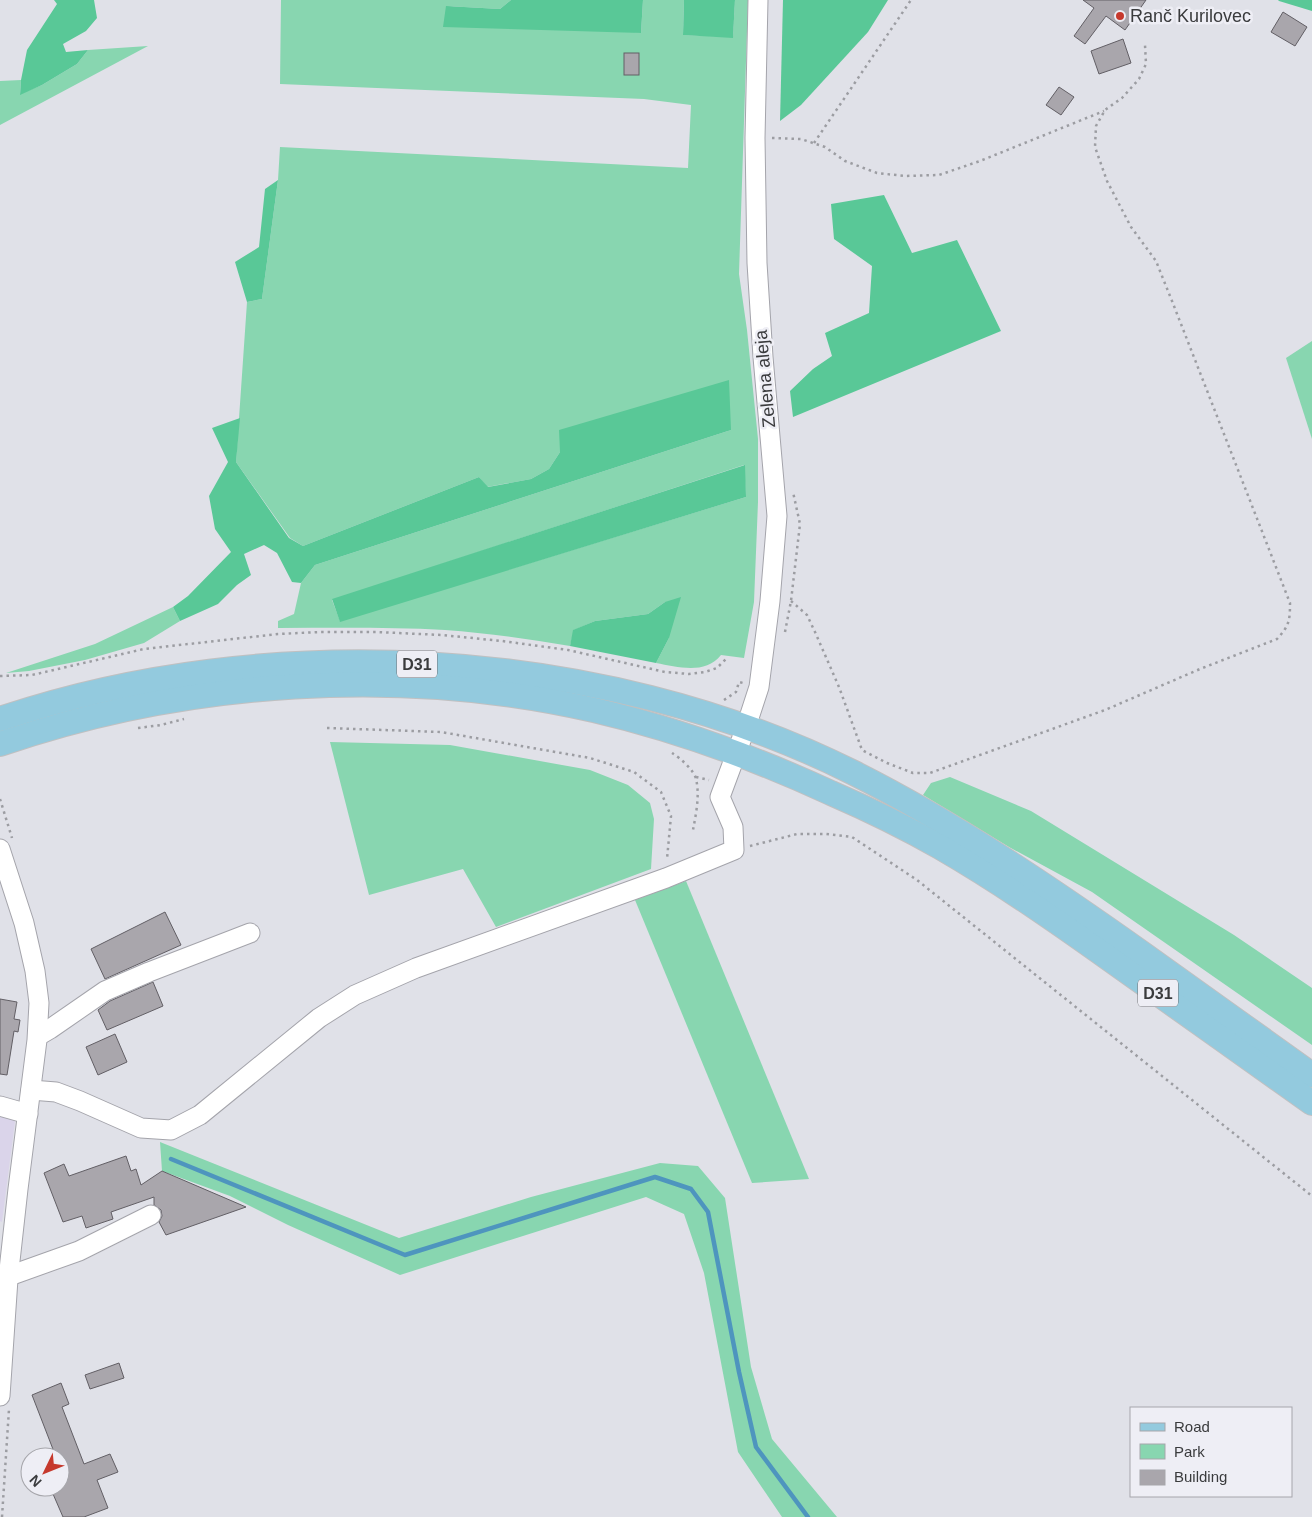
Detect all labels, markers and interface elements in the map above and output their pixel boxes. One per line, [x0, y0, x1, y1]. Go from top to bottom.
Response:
place label: Ranč Kurilovec [1130, 6, 1251, 26]
marker: Ranč Kurilovec [1114, 10, 1126, 22]
street label: Zelena aleja [751, 328, 779, 429]
road number: D31 [397, 651, 437, 678]
road number: D31 [1138, 980, 1178, 1006]
legend [1130, 1407, 1292, 1497]
text: Road [1174, 1418, 1210, 1435]
text: Park [1174, 1443, 1205, 1460]
north arrow [20, 1447, 70, 1497]
text: Building [1174, 1468, 1227, 1485]
text: N [26, 1472, 45, 1490]

